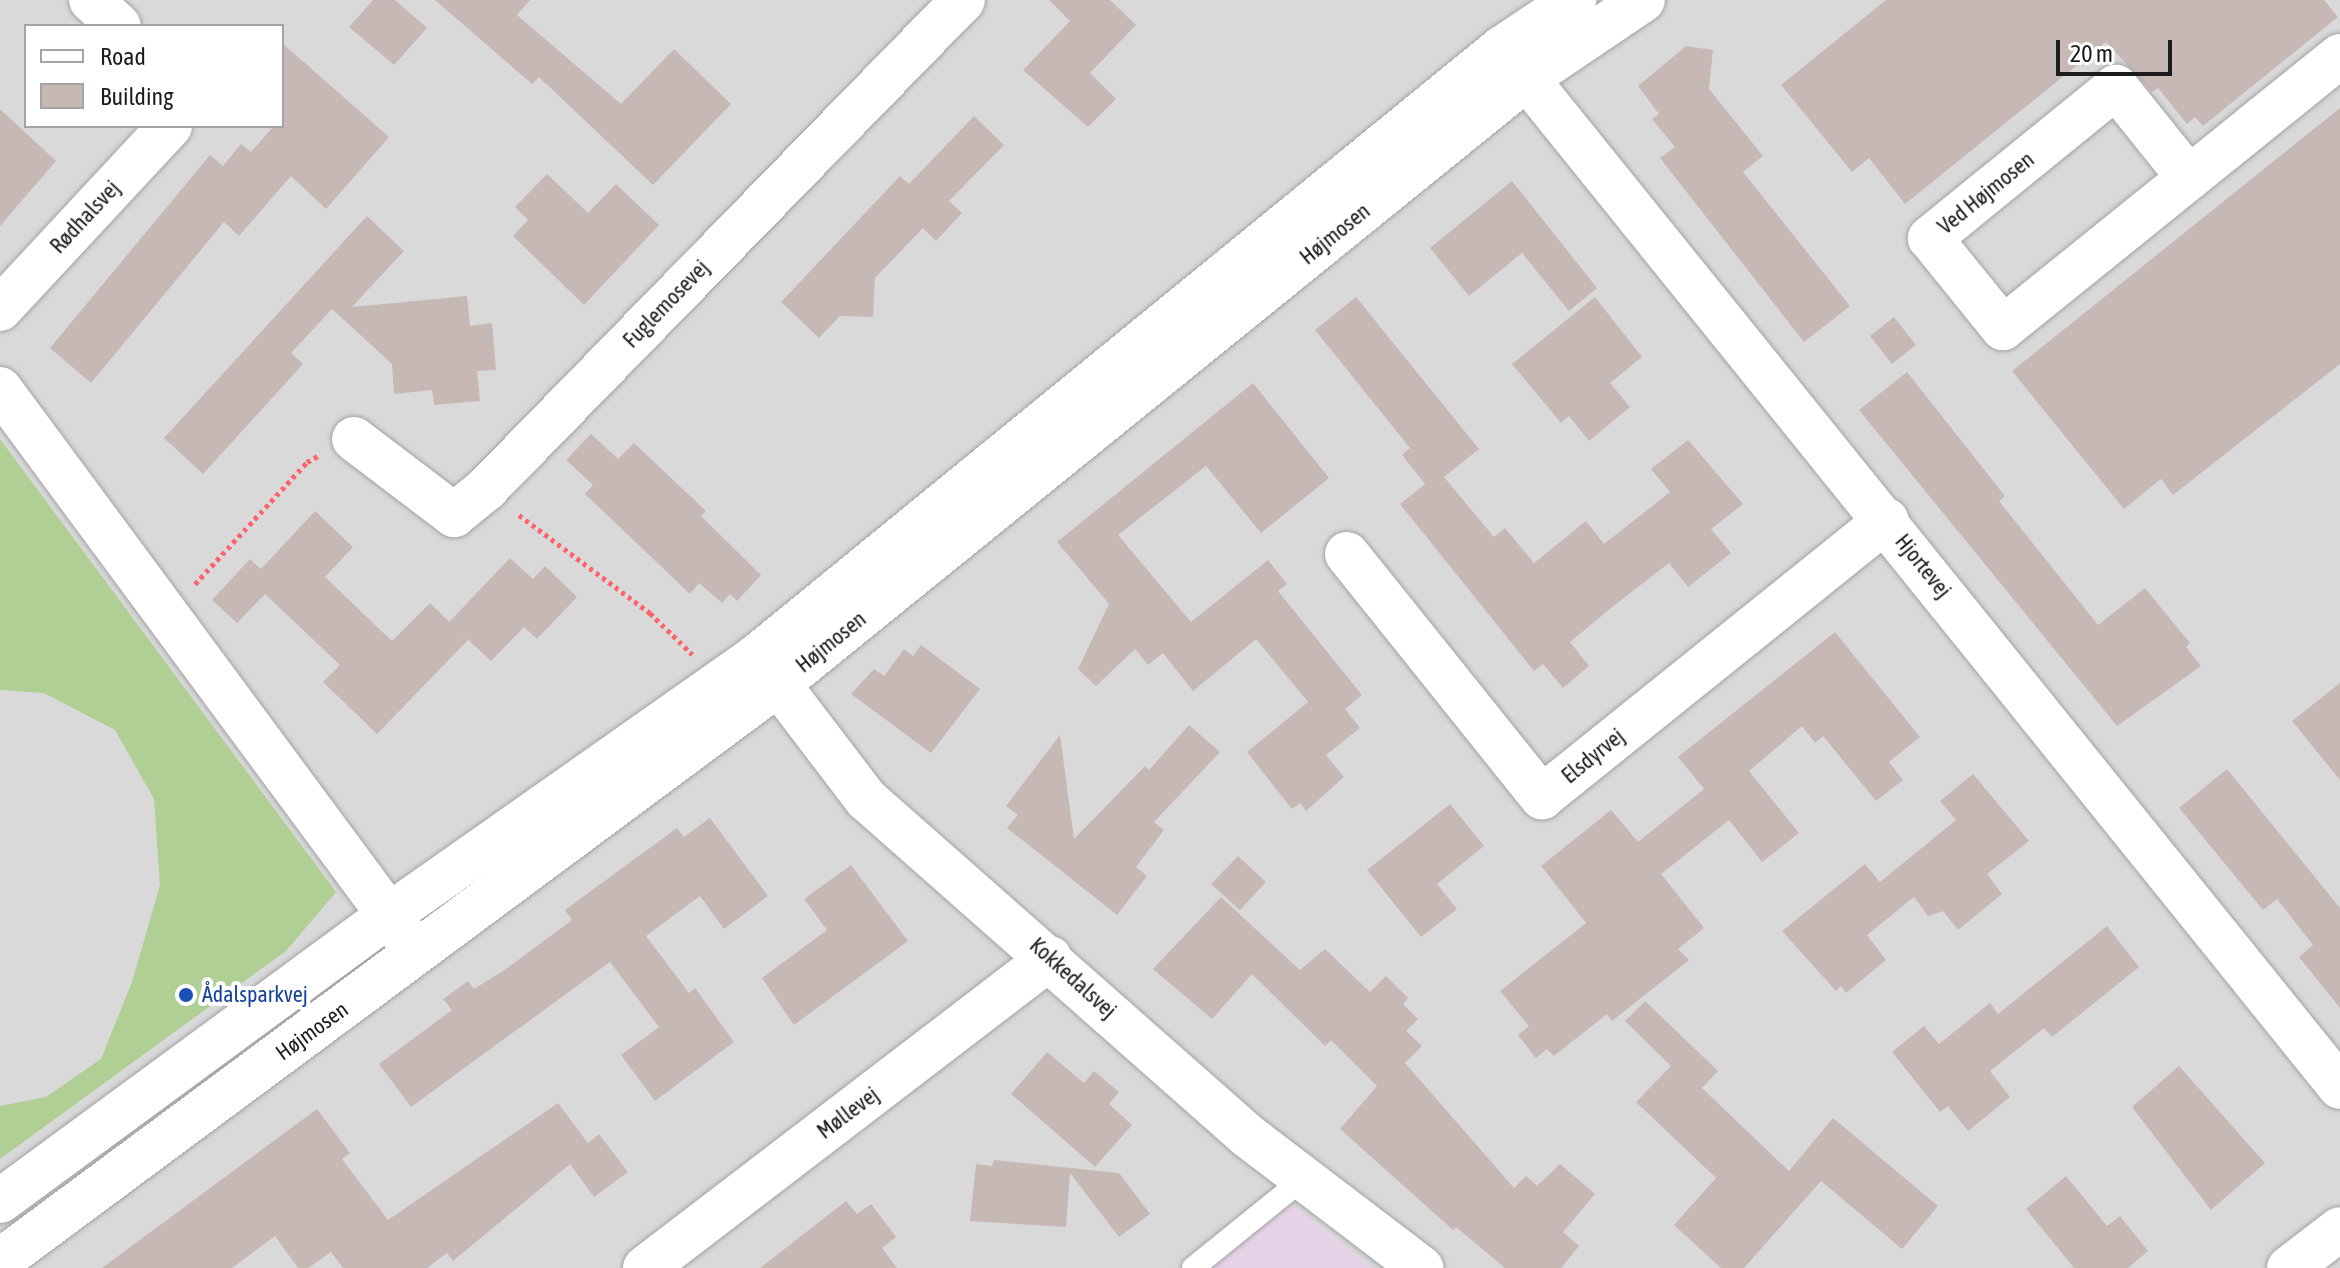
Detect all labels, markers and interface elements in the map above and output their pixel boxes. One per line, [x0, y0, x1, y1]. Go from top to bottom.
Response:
legend [24, 24, 284, 128]
scale bar [2060, 24, 2176, 74]
text: 20 m [2070, 40, 2113, 67]
text: Road [100, 43, 146, 70]
text: Building [100, 83, 173, 110]
street label: Ved Højmosen [1933, 146, 2039, 240]
street label: Rødhalsvej [45, 175, 125, 259]
street label: Højmosen [1295, 198, 1375, 270]
street label: Fuglemosevej [618, 255, 714, 353]
street label: Hjortevej [1889, 529, 1957, 603]
street label: Højmosen [791, 606, 871, 678]
street label: Elsdyrvej [1556, 723, 1630, 789]
street label: Kokkedalsvej [1024, 932, 1122, 1024]
place label: Ådalsparkvej [202, 982, 308, 1008]
marker: Ådalsparkvej [177, 986, 195, 1004]
street label: Højmosen [271, 996, 353, 1066]
street label: Møllevej [812, 1081, 884, 1145]

